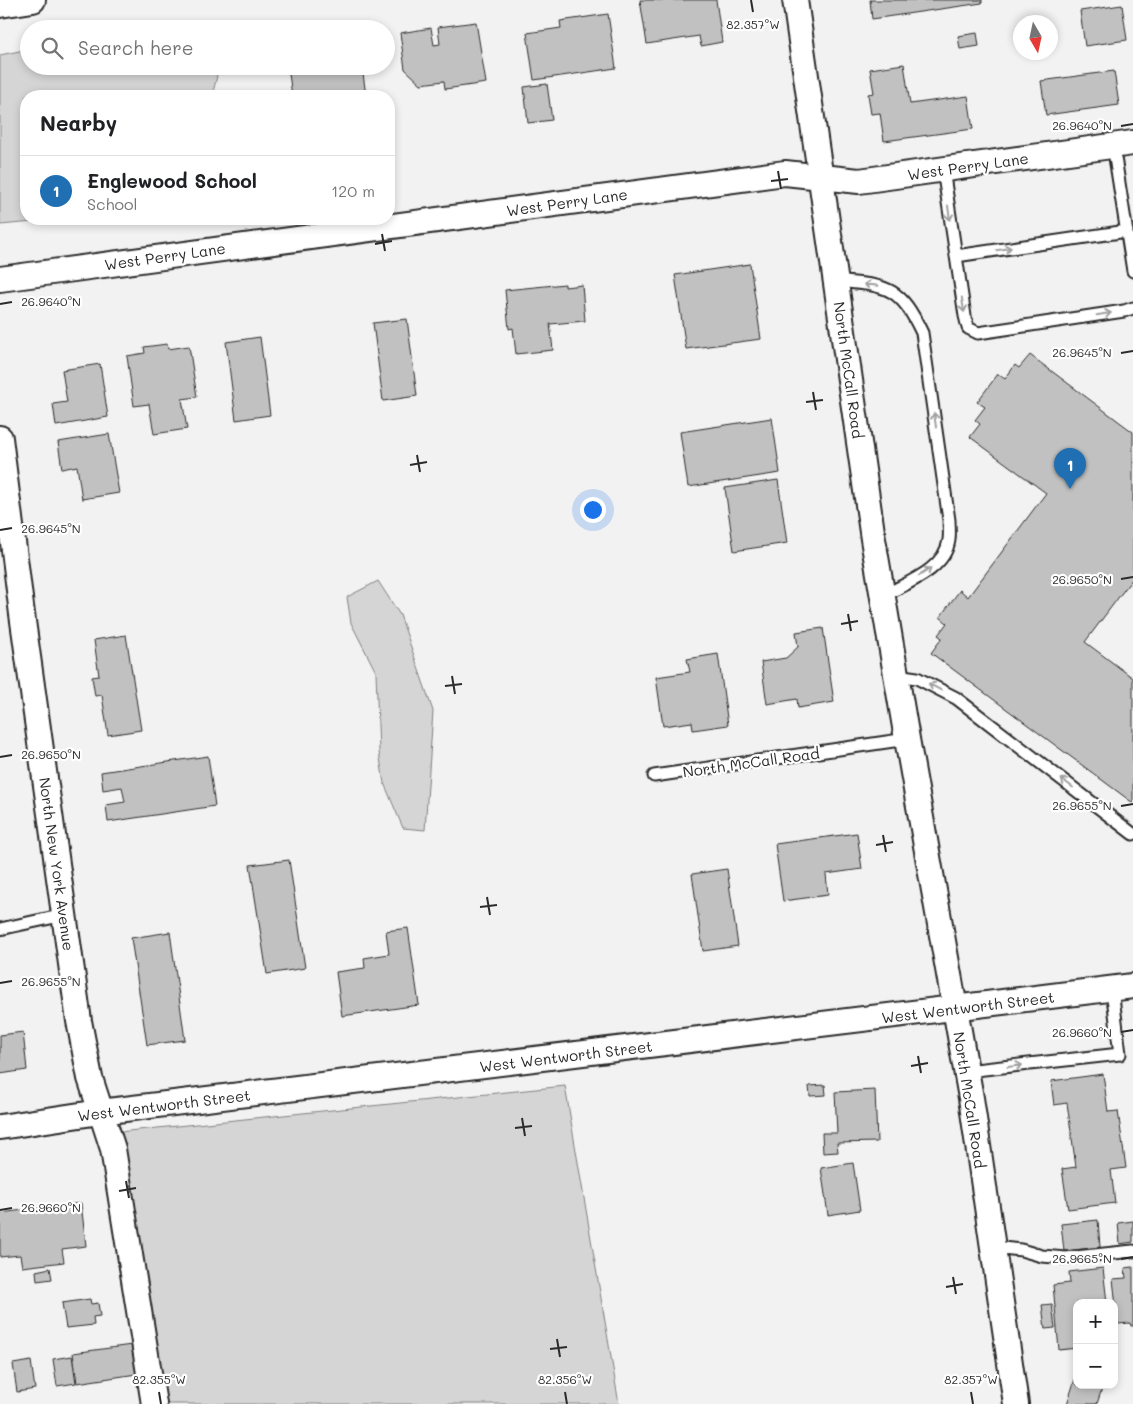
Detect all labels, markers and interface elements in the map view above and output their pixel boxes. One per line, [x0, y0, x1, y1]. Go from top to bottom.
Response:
north arrow [1013, 15, 1058, 60]
text: 82.357°W [726, 16, 780, 32]
search box [20, 20, 395, 75]
icon: search [38, 34, 66, 62]
text: Search here [78, 35, 194, 60]
text: Nearby [40, 109, 117, 136]
text: 26.9640°N [1052, 117, 1112, 133]
street label: West Perry Lane [906, 148, 1030, 184]
text: Englewood School [87, 168, 257, 193]
text: 1 [52, 180, 60, 201]
text: 120 m [331, 180, 375, 201]
street label: West Perry Lane [505, 184, 629, 220]
text: School [87, 193, 137, 214]
one-way arrow [944, 204, 954, 220]
street label: West Perry Lane [103, 238, 227, 274]
one-way arrow [995, 244, 1011, 254]
one-way arrow [864, 280, 880, 290]
text: 26.9640°N [21, 293, 81, 309]
one-way arrow [958, 296, 968, 312]
street label: North McCall Road [830, 300, 868, 440]
one-way arrow [1095, 309, 1111, 319]
text: 26.9645°N [1052, 344, 1112, 360]
one-way arrow [930, 413, 940, 429]
pin: 1 [1054, 448, 1086, 489]
your location [580, 497, 606, 523]
text: 26.9645°N [21, 520, 81, 536]
one-way arrow [918, 566, 932, 577]
text: 26.9650°N [1052, 571, 1112, 587]
one-way arrow [928, 682, 943, 692]
street label: North McCall Road [681, 743, 821, 781]
text: 26.9650°N [21, 746, 81, 762]
street label: North New York Avenue [35, 776, 79, 952]
one-way arrow [1060, 777, 1073, 788]
text: 26.9655°N [1052, 797, 1112, 813]
text: 26.9655°N [21, 973, 81, 989]
street label: West Wentworth Street [880, 986, 1056, 1028]
text: 26.9660°N [1052, 1024, 1112, 1040]
street label: North McCall Road [949, 1030, 991, 1170]
street label: West Wentworth Street [478, 1035, 654, 1077]
one-way arrow [1007, 1061, 1023, 1071]
street label: West Wentworth Street [76, 1084, 252, 1126]
text: 26.9660°N [21, 1199, 81, 1215]
text: 26.9665°N [1052, 1250, 1112, 1266]
map controls [1073, 1299, 1118, 1389]
button: + [1073, 1299, 1118, 1344]
button: − [1073, 1344, 1118, 1389]
text: 82.355°W [132, 1371, 186, 1387]
text: 82.356°W [538, 1371, 592, 1387]
text: 82.357°W [944, 1371, 998, 1387]

